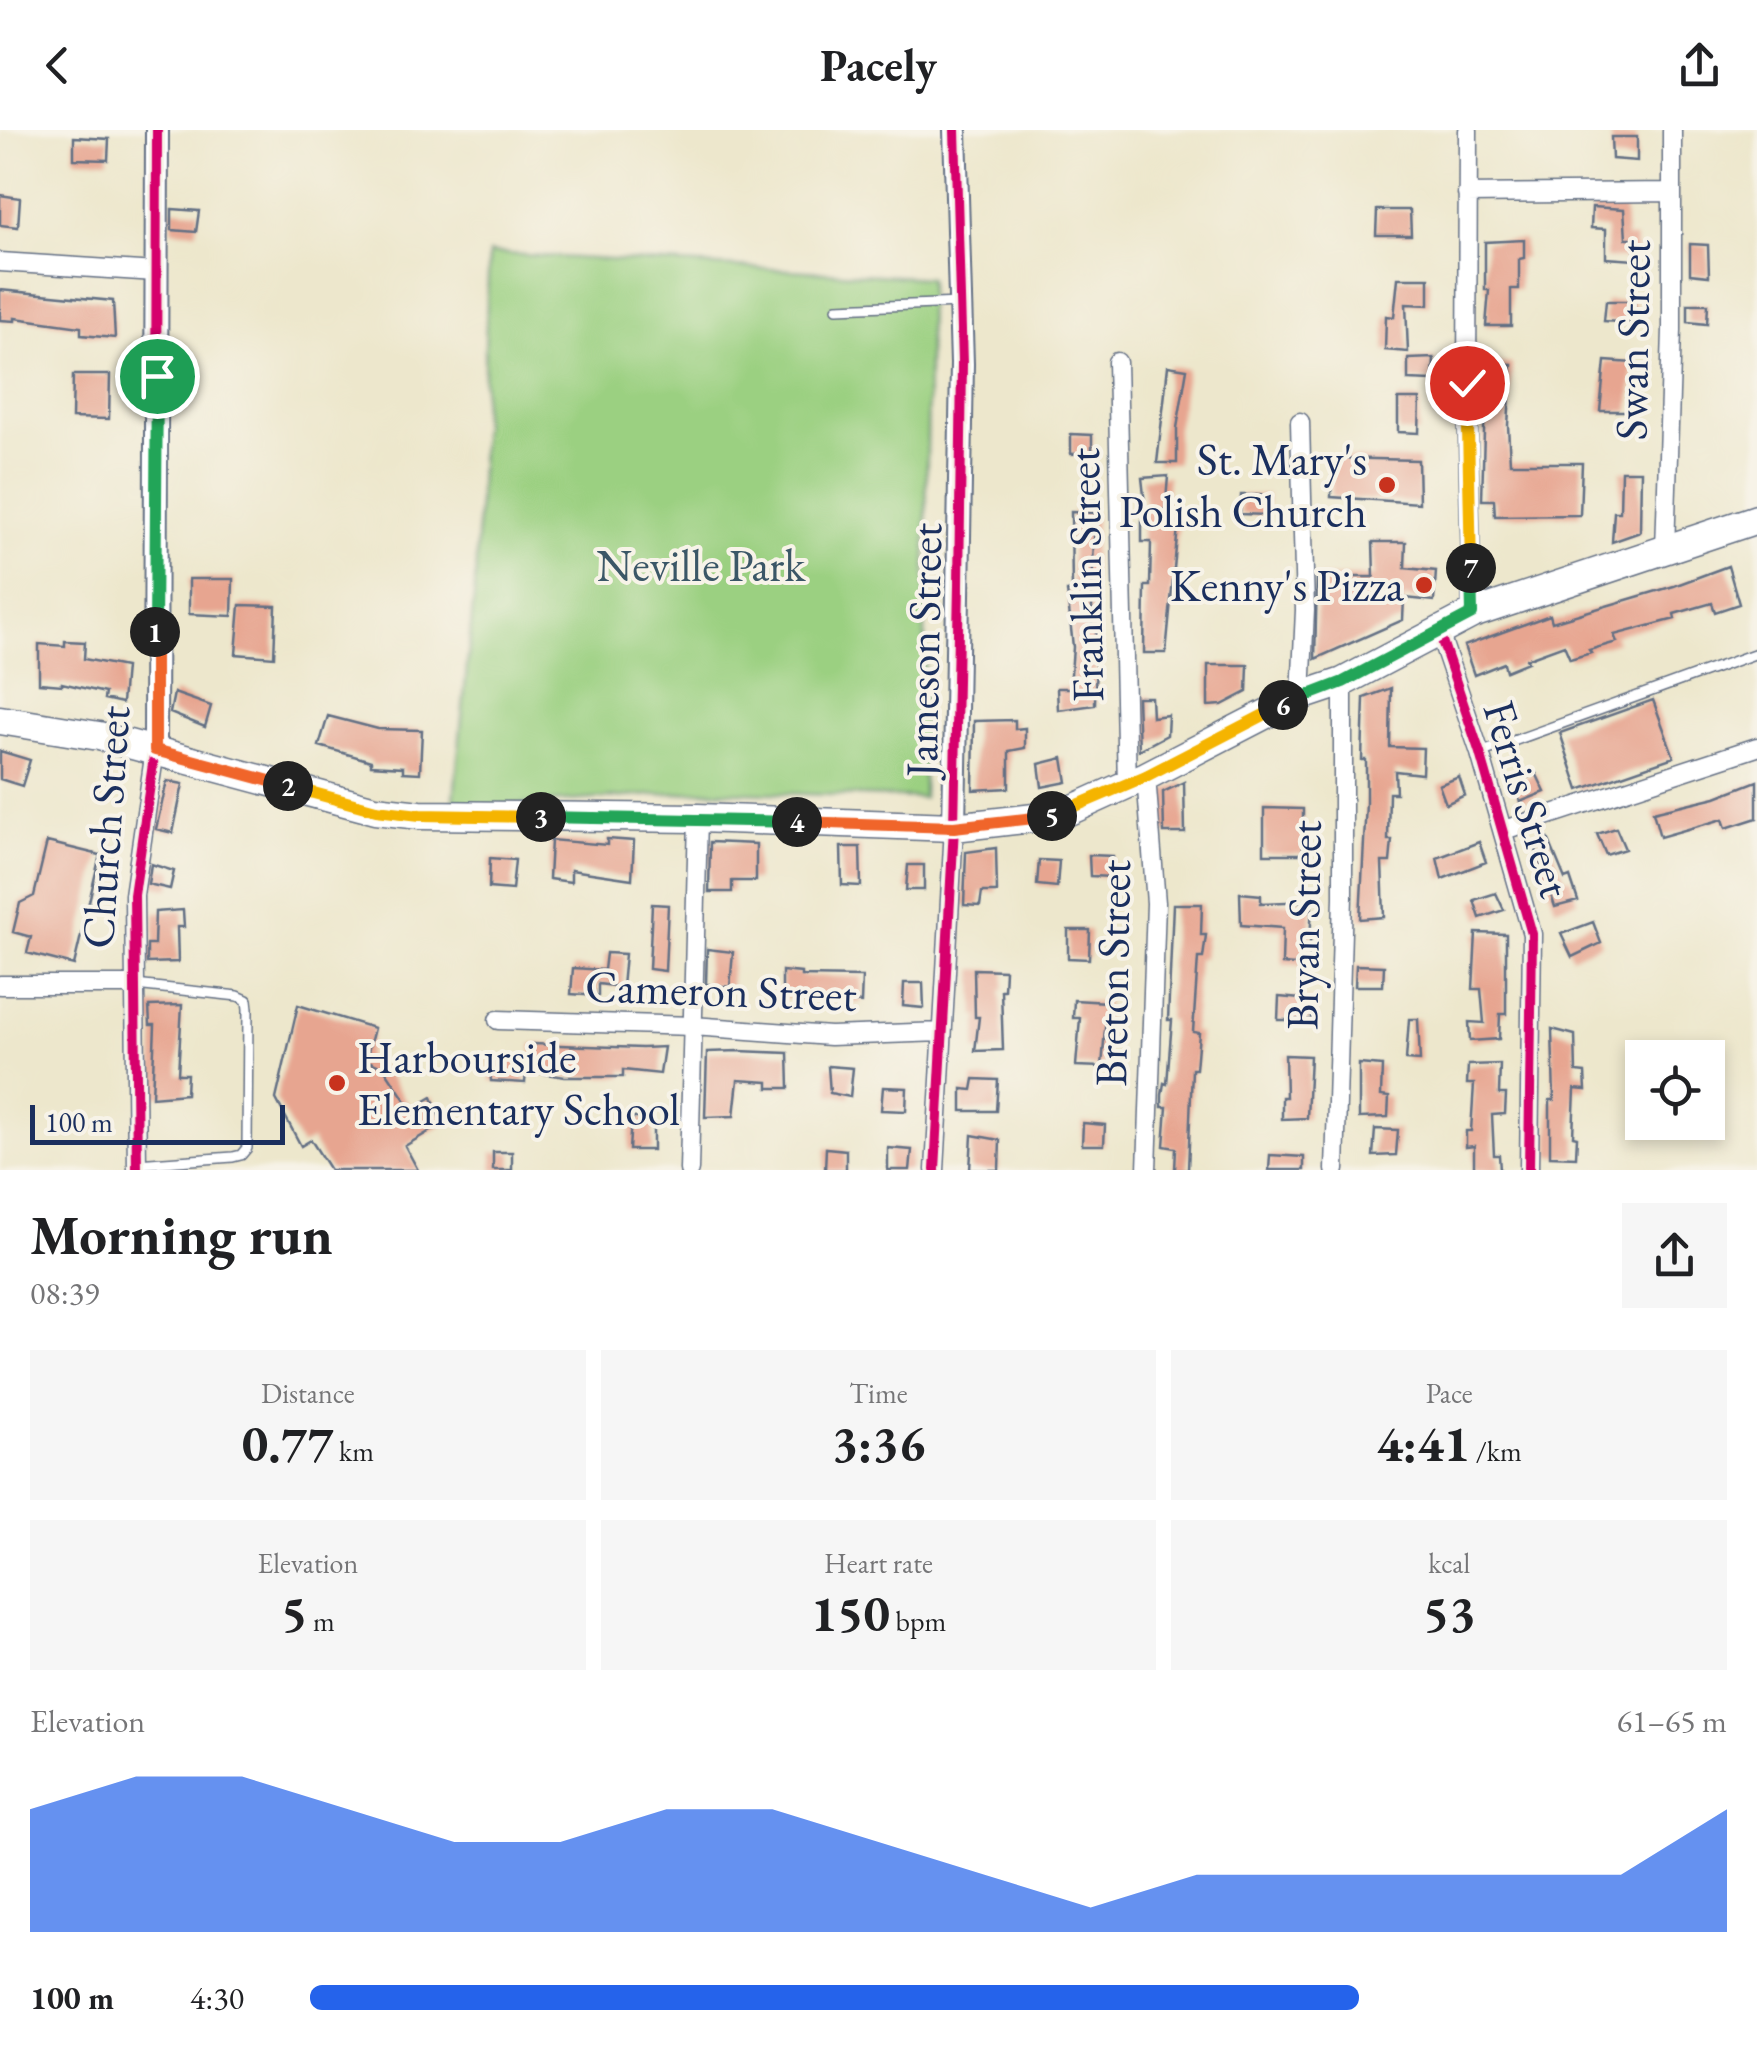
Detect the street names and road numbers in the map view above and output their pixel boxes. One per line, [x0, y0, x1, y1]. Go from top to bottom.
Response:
street label: Swan Street [1601, 239, 1663, 441]
street label: Franklin Street [1054, 447, 1116, 703]
street label: Jameson Street [892, 522, 954, 782]
street label: Ferris Street [1471, 694, 1585, 904]
street label: Church Street [68, 704, 142, 950]
street label: Bryan Street [1272, 819, 1334, 1031]
street label: Breton Street [1081, 859, 1143, 1087]
street label: Cameron Street [584, 956, 858, 1024]

